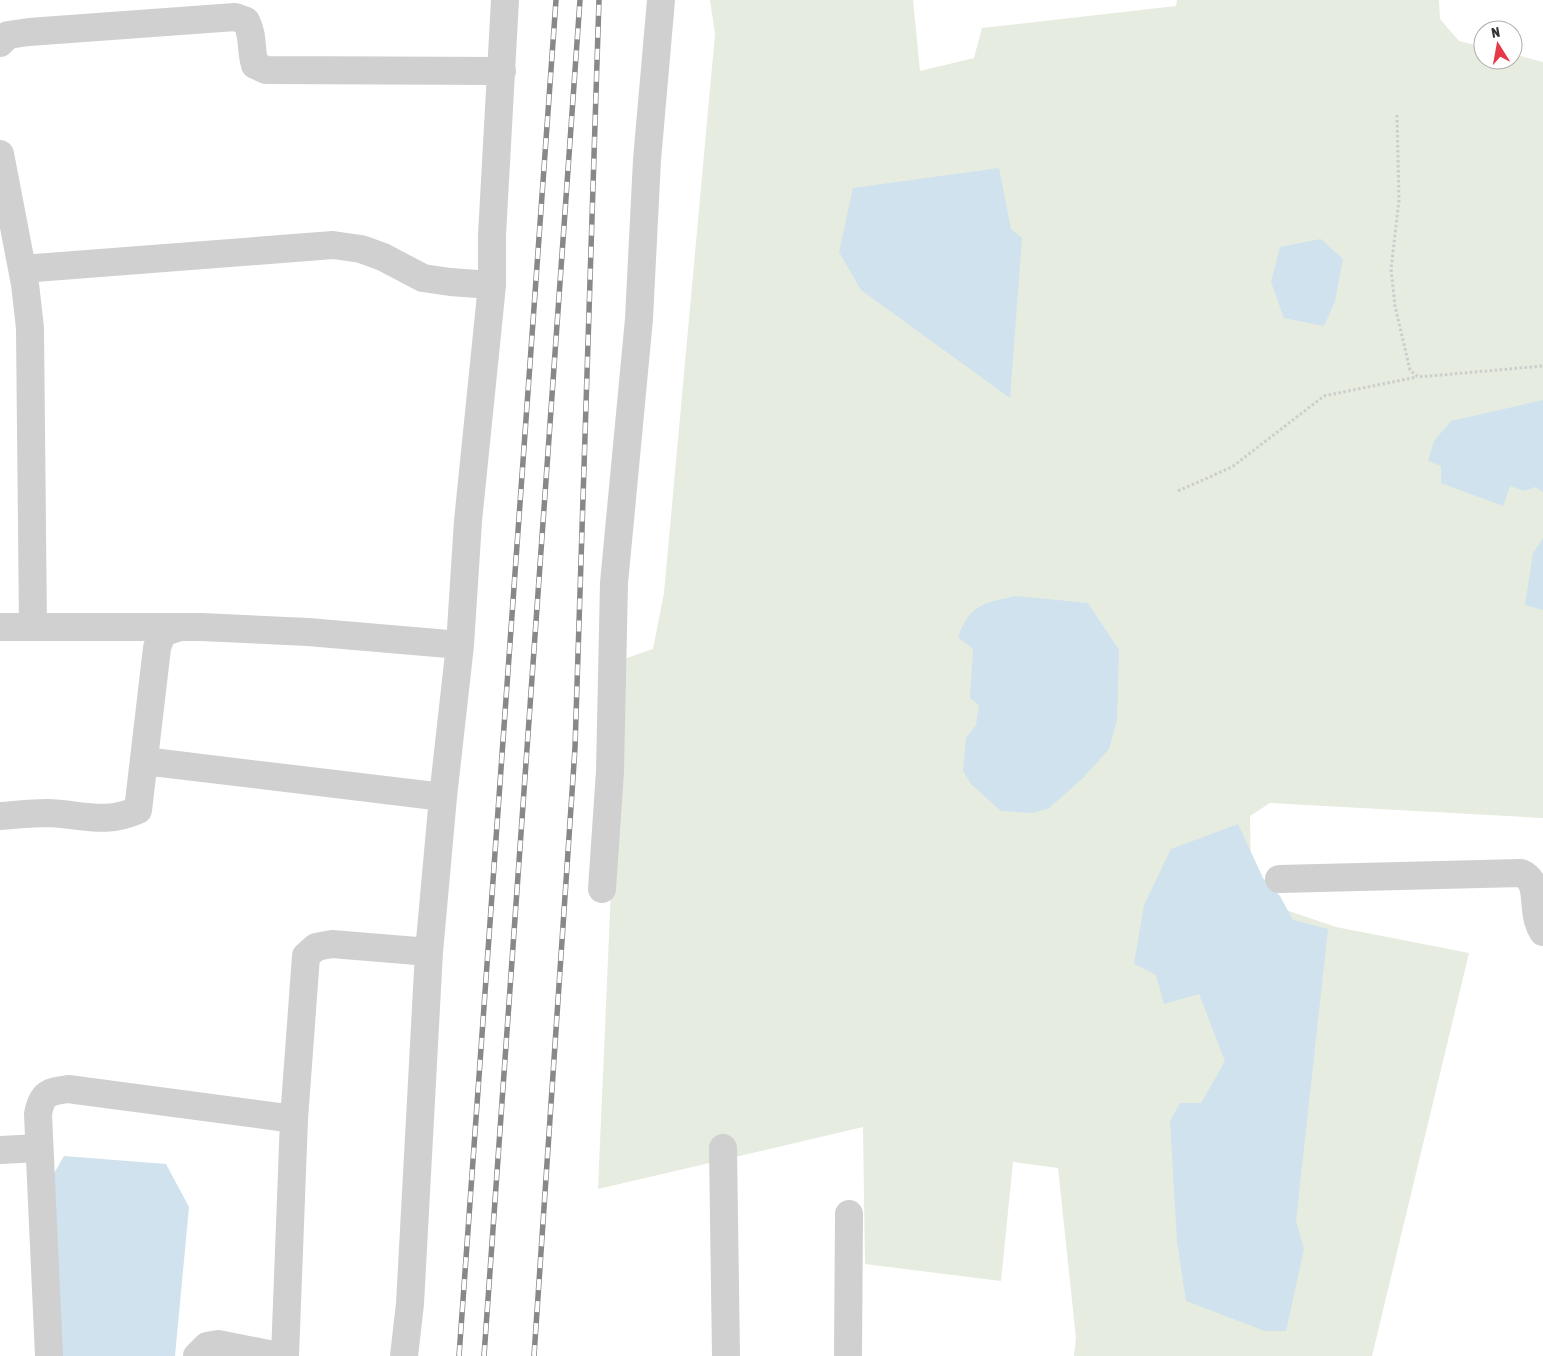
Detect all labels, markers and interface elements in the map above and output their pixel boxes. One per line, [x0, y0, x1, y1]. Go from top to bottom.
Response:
north arrow [1473, 20, 1523, 70]
text: N [1490, 24, 1501, 41]

